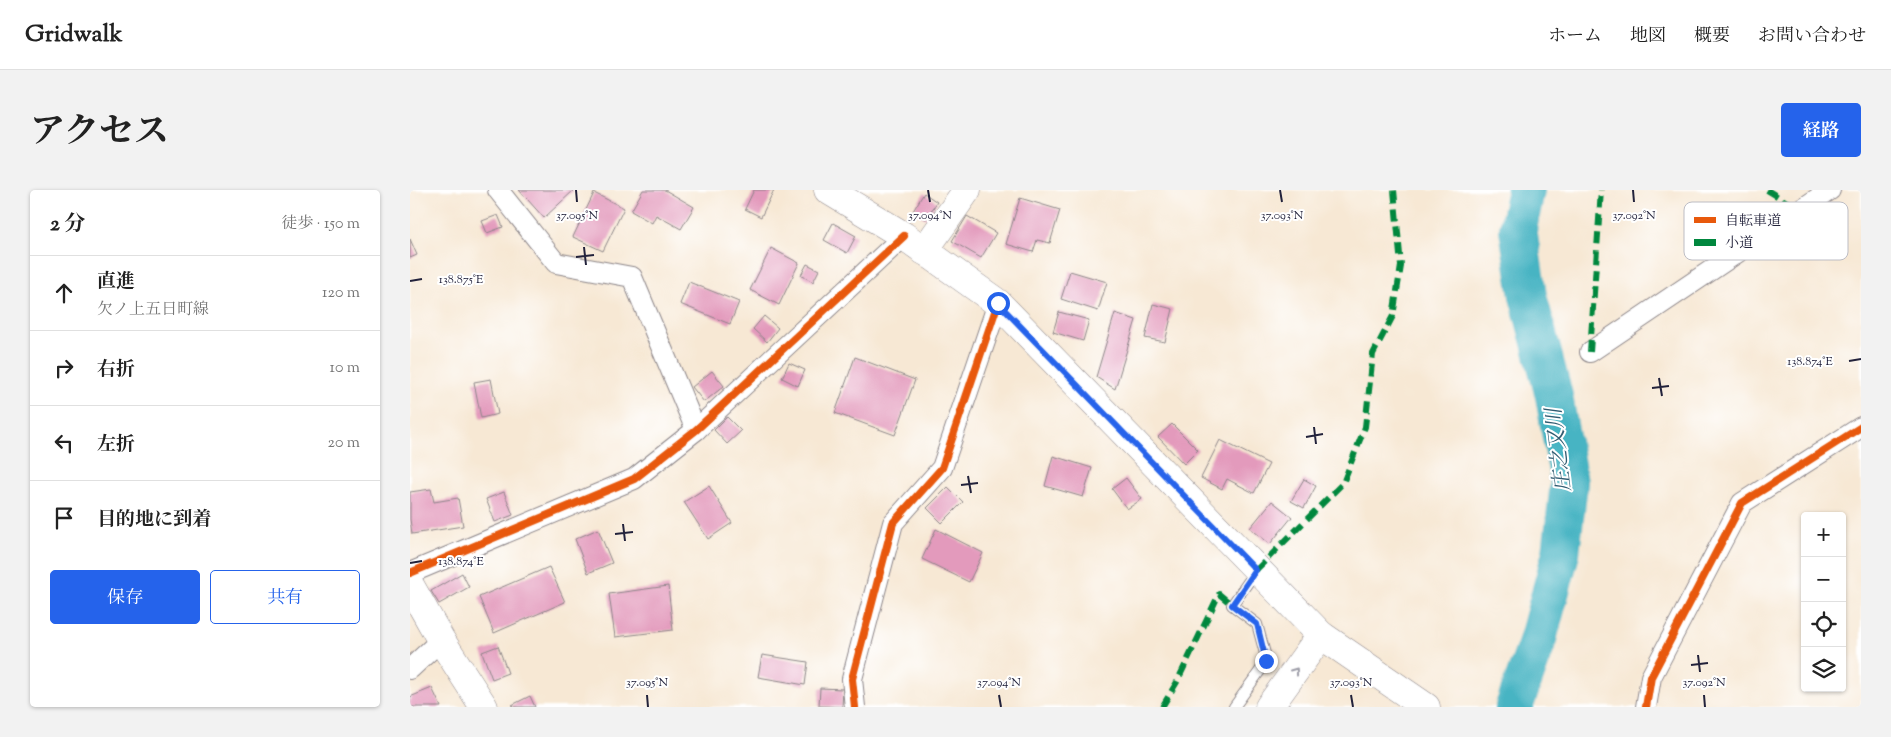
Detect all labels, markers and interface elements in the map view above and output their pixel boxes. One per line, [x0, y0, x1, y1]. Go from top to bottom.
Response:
text: Gridwalk [25, 18, 123, 52]
text: ホーム [1548, 24, 1602, 50]
text: 地図 [1630, 24, 1666, 50]
text: 概要 [1694, 24, 1730, 50]
text: お問い合わせ [1758, 24, 1866, 50]
button: 経路 [1781, 103, 1861, 157]
text: アクセス [30, 108, 169, 159]
legend [1684, 202, 1848, 260]
text: 37.095°N [556, 207, 598, 225]
text: 37.094°N [908, 207, 952, 225]
text: 37.093°N [1261, 207, 1304, 225]
text: 37.092°N [1612, 207, 1656, 225]
text: 2 分 [50, 210, 85, 240]
text: 自転車道 [1725, 212, 1781, 232]
text: 徒歩 · 150 m [281, 213, 360, 236]
text: 小道 [1725, 234, 1753, 254]
text: 直進 [97, 269, 135, 296]
text: 138.875°E [439, 271, 484, 289]
icon: ahead [50, 279, 78, 307]
text: 120 m [322, 282, 360, 305]
route start [987, 292, 1010, 315]
text: 欠ノ上五日町線 [97, 299, 209, 322]
text: 138.874°E [1787, 353, 1833, 371]
icon: right [50, 354, 78, 382]
text: 右折 [97, 357, 135, 384]
text: 10 m [330, 357, 360, 380]
water label: 庄之又川 [1540, 405, 1580, 494]
icon: left [50, 429, 78, 457]
text: 左折 [97, 432, 135, 459]
text: 20 m [327, 432, 360, 455]
icon: arrive [50, 504, 78, 532]
text: 目的地に到着 [97, 507, 211, 534]
map controls [1801, 512, 1846, 692]
button: + [1801, 512, 1846, 557]
text: 138.874°E [438, 553, 484, 571]
button: − [1801, 557, 1846, 602]
button: 保存 [50, 570, 200, 624]
button: 共有 [210, 570, 360, 624]
button: locate [1801, 602, 1846, 647]
button: layers [1801, 647, 1846, 692]
route end [1255, 650, 1278, 673]
one-way arrow [1289, 667, 1298, 677]
text: 37.095°N [626, 674, 668, 692]
text: 37.094°N [977, 674, 1021, 692]
text: 37.093°N [1330, 674, 1373, 692]
text: 37.092°N [1682, 674, 1726, 692]

